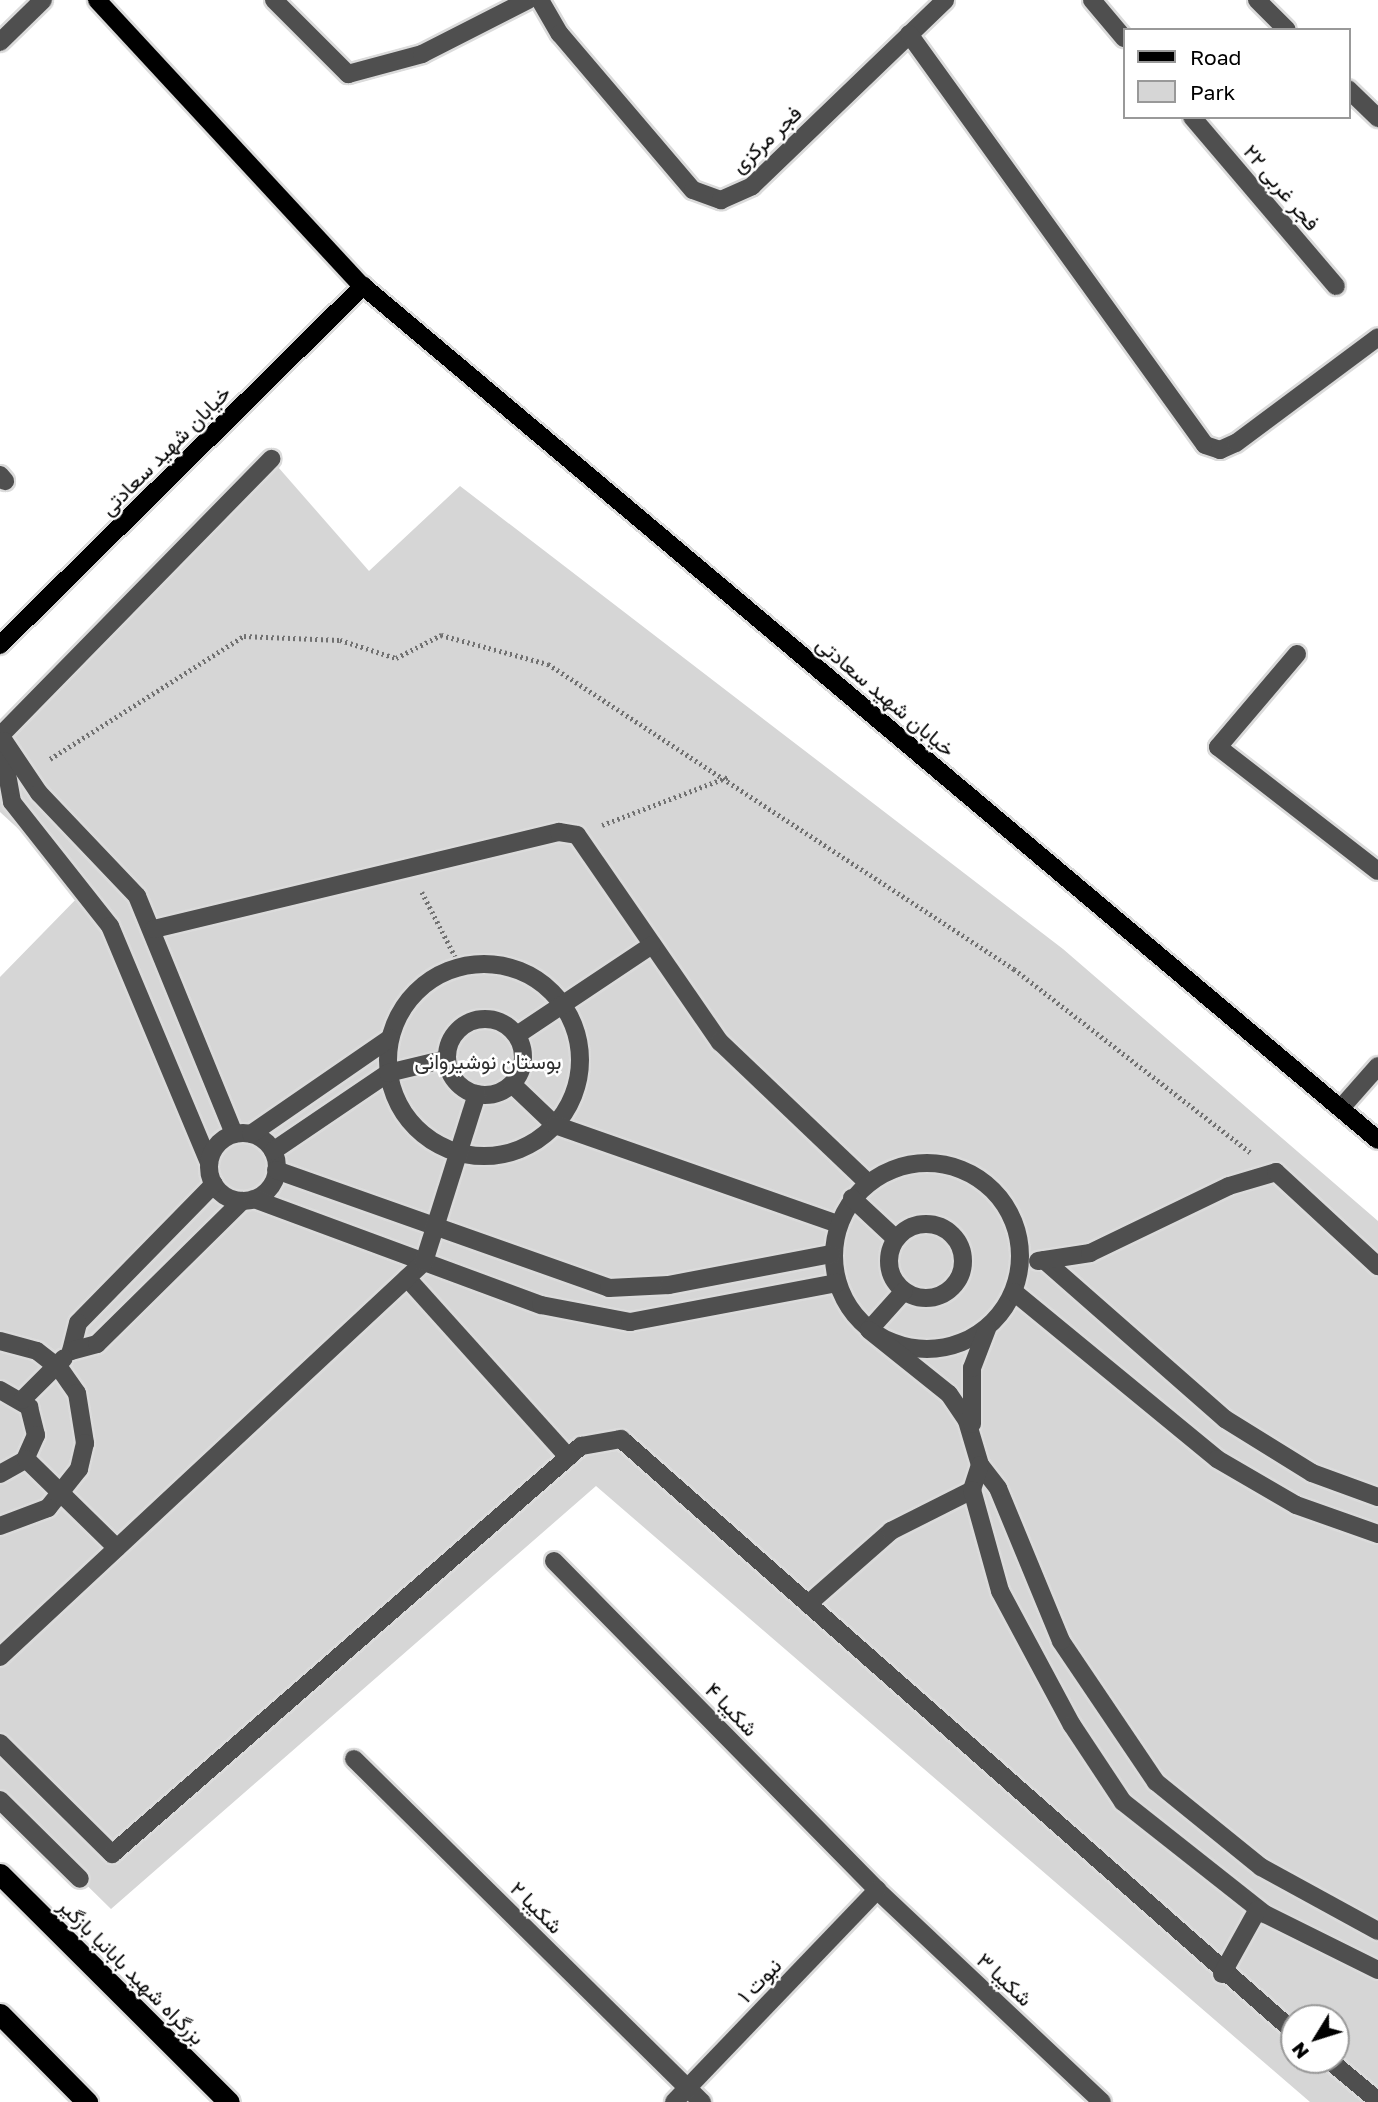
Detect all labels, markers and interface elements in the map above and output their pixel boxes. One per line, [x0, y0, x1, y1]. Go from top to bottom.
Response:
legend [1122, 28, 1350, 119]
text: Road [1190, 44, 1241, 70]
text: Park [1190, 79, 1235, 105]
street label: فجر مرکزی [726, 100, 806, 178]
street label: فجر غربی ۲۲ [1239, 139, 1325, 235]
street label: خیابان شهید سعادتی [95, 380, 235, 520]
street label: خیابان شهید سعادتی [811, 631, 961, 761]
park label: بوستان نوشیروانی [415, 1048, 561, 1074]
street label: شکیبا ۴ [700, 1677, 764, 1741]
street label: شکیبا ۲ [505, 1875, 569, 1939]
street label: بزرگراه شهید بابانیا بازگیر [54, 1893, 210, 2049]
street label: شکیبا ۳ [972, 1947, 1038, 2011]
street label: نبوت ۱ [732, 1952, 786, 2008]
north arrow [1280, 2004, 1350, 2074]
text: N [1286, 2038, 1313, 2064]

